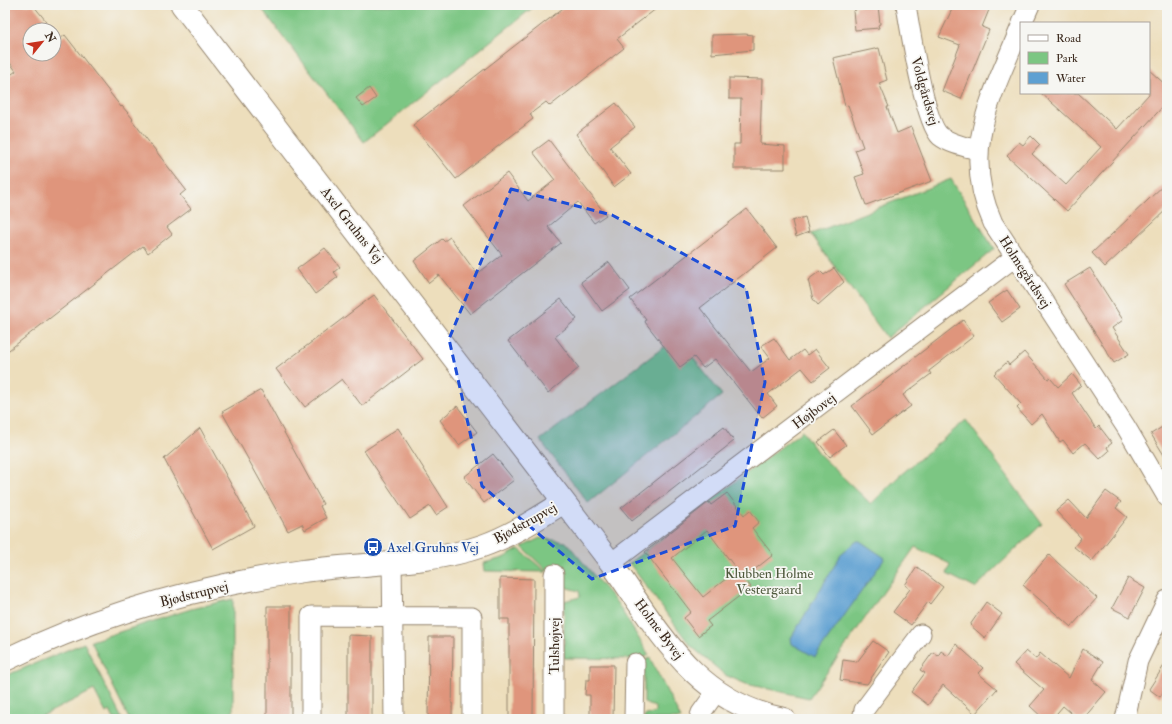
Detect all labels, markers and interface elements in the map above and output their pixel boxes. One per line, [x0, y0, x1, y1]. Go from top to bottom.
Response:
north arrow [22, 22, 62, 62]
legend [1020, 22, 1150, 94]
text: N [42, 29, 59, 46]
text: Road [1056, 31, 1081, 46]
text: Park [1056, 51, 1078, 66]
street label: Voldgårdsvej [907, 55, 943, 127]
text: Water [1055, 71, 1086, 86]
street label: Axel Gruhns Vej [316, 183, 387, 266]
street label: Holmegårdsvej [995, 233, 1055, 311]
street label: Højbovej [789, 389, 839, 433]
street label: Bjødstrupvej [490, 499, 560, 548]
bus stop icon: Axel Gruhns Vej [362, 536, 384, 558]
place label: Axel Gruhns Vej [386, 539, 479, 556]
park label: Klubben Holme Vestergaard [725, 565, 813, 598]
street label: Bjødstrupvej [158, 577, 230, 612]
street label: Holme Byvej [630, 595, 687, 663]
street label: Tulshøjvej [546, 618, 563, 674]

